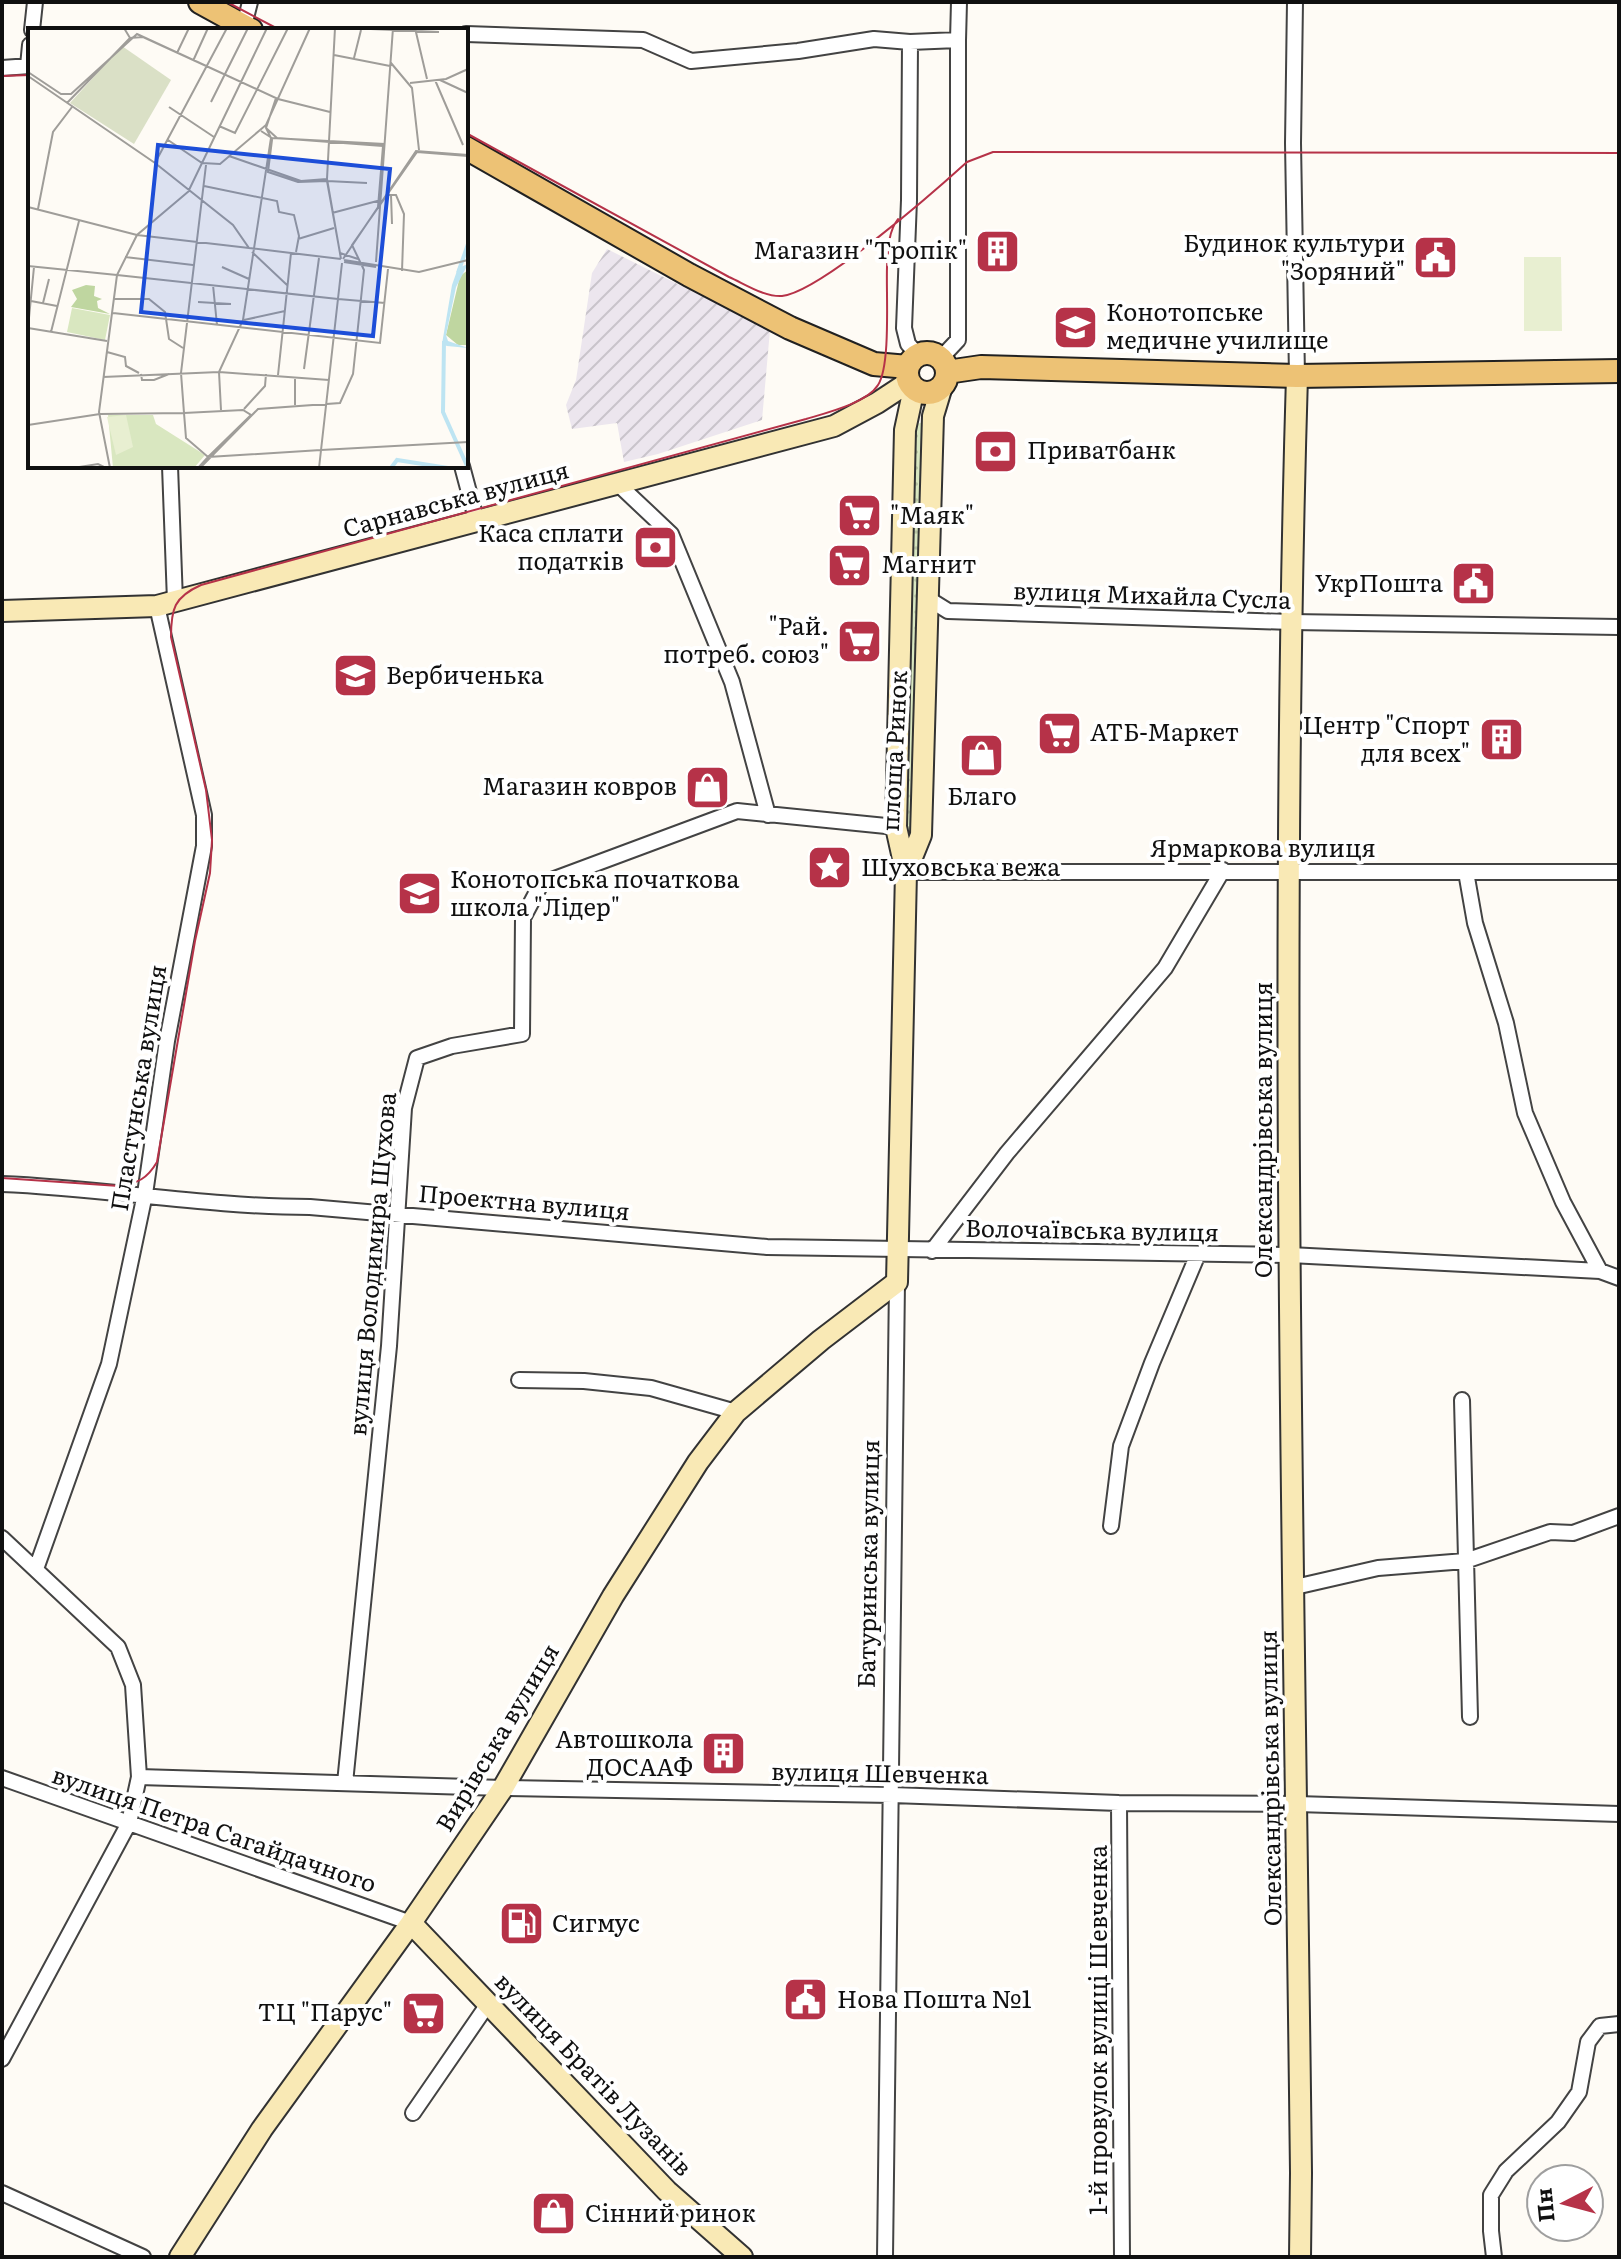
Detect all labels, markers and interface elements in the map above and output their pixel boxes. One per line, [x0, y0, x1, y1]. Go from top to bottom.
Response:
inset map [28, 28, 468, 468]
place label: Будинок культури "Зоряний" [1183, 224, 1405, 287]
building icon: Магазин "Тропік" [974, 227, 1022, 275]
place label: Магазин "Тропік" [753, 231, 967, 266]
public building icon: Будинок культури "Зоряний" [1412, 234, 1460, 282]
place label: Конотопське медичне училище [1106, 293, 1329, 356]
school or university icon: Конотопське медичне училище [1051, 303, 1099, 351]
bank icon: Приватбанк [972, 427, 1020, 475]
place label: Приватбанк [1027, 431, 1176, 466]
street label: Сарнавська вулиця [338, 451, 572, 545]
supermarket icon: "Маяк" [835, 492, 883, 540]
place label: "Маяк" [890, 496, 974, 531]
place label: Каса сплати податків [478, 514, 624, 577]
bank icon: Каса сплати податків [631, 524, 679, 572]
supermarket icon: Магнит [826, 541, 874, 589]
place label: Магнит [881, 545, 977, 580]
public building icon: УкрПошта [1450, 560, 1498, 608]
place label: УкрПошта [1315, 564, 1443, 599]
street label: вулиця Михайла Сусла [1012, 571, 1292, 616]
place label: "Рай. потреб. союз" [663, 607, 829, 670]
supermarket icon: "Рай. потреб. союз" [836, 617, 884, 665]
school or university icon: Вербиченька [331, 652, 379, 700]
place label: Вербиченька [386, 656, 544, 691]
street label: площа Ринок [871, 669, 914, 832]
place label: Центр "Спорт для всех" [1302, 706, 1470, 769]
supermarket icon: АТБ-Маркет [1035, 709, 1083, 757]
place label: АТБ-Маркет [1090, 713, 1239, 748]
building icon: Центр "Спорт для всех" [1477, 716, 1525, 764]
shop icon: Благо [958, 731, 1006, 779]
shop icon: Магазин ковров [684, 763, 732, 811]
place label: Магазин ковров [482, 767, 677, 802]
place label: Благо [947, 777, 1017, 812]
street label: Ярмаркова вулиця [1150, 829, 1376, 864]
place icon: Шуховська вежа [806, 844, 854, 892]
place label: Шуховська вежа [861, 848, 1060, 883]
place label: Конотопська початкова школа "Лідер" [450, 860, 740, 923]
school or university icon: Конотопська початкова школа "Лідер" [395, 870, 443, 918]
street label: Пластунська вулиця [100, 962, 173, 1213]
street label: Олександрівська вулиця [1244, 982, 1279, 1278]
street label: вулиця Володимира Шухова [338, 1090, 403, 1437]
street label: Проектна вулиця [417, 1174, 631, 1227]
street label: Волочаївська вулиця [965, 1209, 1219, 1248]
street label: Батуринська вулиця [847, 1439, 886, 1689]
street label: Олександрівська вулиця [1248, 1630, 1289, 1927]
street label: Вирівська вулиця [426, 1636, 566, 1837]
place label: Автошкола ДОСААФ [555, 1720, 693, 1783]
building icon: Автошкола ДОСААФ [700, 1730, 748, 1778]
street label: вулиця Шевченка [771, 1752, 989, 1791]
street label: вулиця Петра Сагайдачного [48, 1756, 382, 1900]
street label: 1-й провулок вулиці Шевченка [1079, 1845, 1114, 2215]
fuel station icon: Сигмус [497, 1900, 545, 1948]
place label: Сигмус [552, 1904, 640, 1939]
street label: вулиця Братів Лузанів [488, 1964, 701, 2183]
public building icon: Нова Пошта №1 [782, 1976, 830, 2024]
place label: Нова Пошта №1 [837, 1980, 1032, 2015]
supermarket icon: ТЦ "Парус" [399, 1989, 447, 2037]
place label: ТЦ "Парус" [258, 1993, 392, 2028]
north arrow [1525, 2163, 1605, 2243]
text: Пн [1525, 2187, 1562, 2224]
shop icon: Сінний ринок [530, 2190, 578, 2238]
place label: Сінний ринок [585, 2194, 756, 2229]

